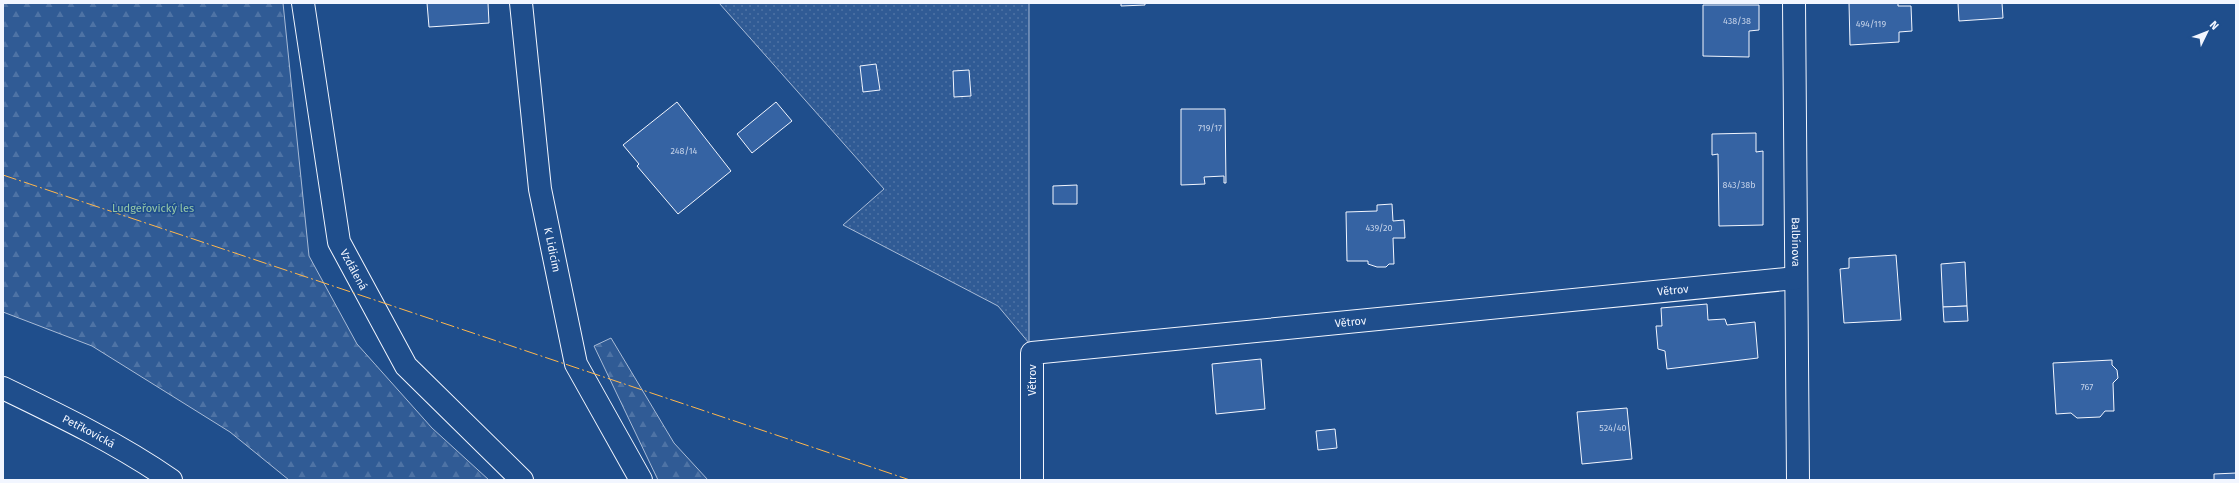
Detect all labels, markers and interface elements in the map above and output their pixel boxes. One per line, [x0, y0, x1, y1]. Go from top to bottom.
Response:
north arrow [2187, 12, 2227, 52]
house number: 438/38 [1723, 16, 1751, 26]
text: N [2207, 18, 2221, 33]
house number: 494/119 [1856, 19, 1886, 29]
house number: 719/17 [1198, 123, 1222, 133]
house number: 248/14 [671, 146, 698, 156]
house number: 843/38b [1722, 180, 1756, 190]
park label: Ludgeřovický les [112, 202, 194, 215]
street label: Balbínova [1789, 217, 1802, 267]
house number: 439/20 [1365, 223, 1393, 233]
street label: K Lidicím [541, 226, 563, 273]
street label: Vzdálená [337, 247, 370, 293]
street label: Větrov [1657, 283, 1690, 299]
street label: Větrov [1334, 314, 1367, 330]
street label: Větrov [1026, 364, 1039, 396]
house number: 767 [2081, 382, 2093, 392]
street label: Petřkovická [60, 412, 117, 451]
house number: 524/40 [1599, 423, 1627, 433]

